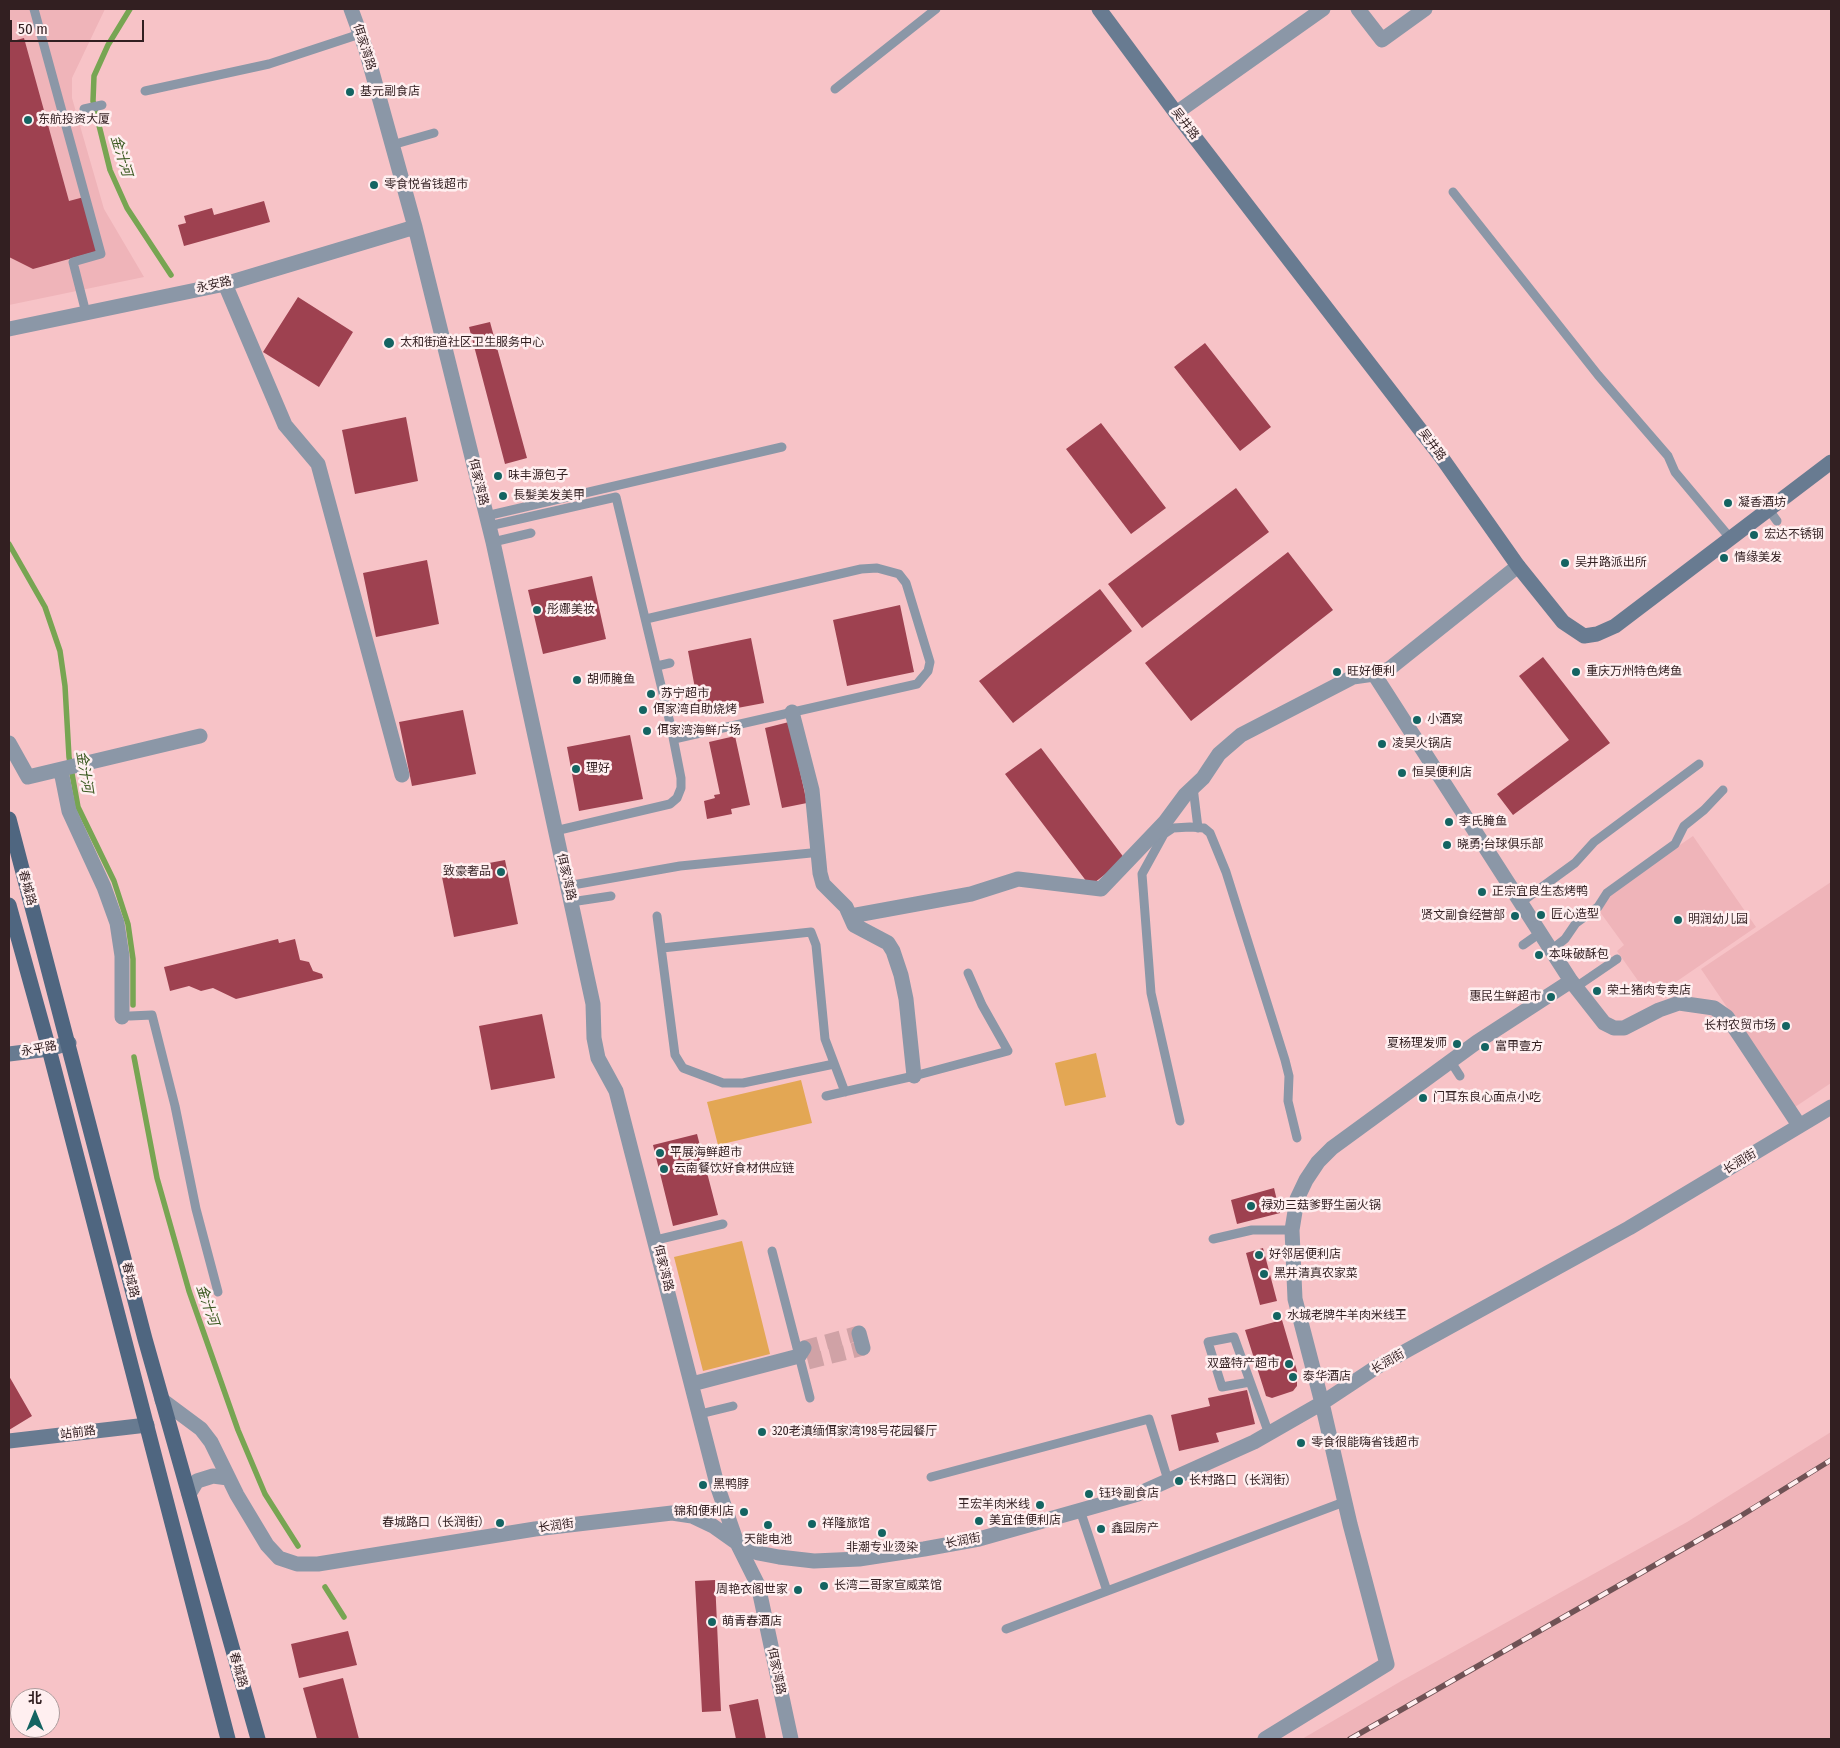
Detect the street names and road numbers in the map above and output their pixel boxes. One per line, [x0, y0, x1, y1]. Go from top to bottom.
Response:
street label: 佴家湾路 [350, 22, 378, 72]
street label: 吴井路 [1168, 105, 1202, 143]
street label: 永安路 [195, 274, 233, 296]
street label: 吴井路 [1415, 426, 1449, 464]
street label: 佴家湾路 [465, 457, 491, 507]
street label: 佴家湾路 [554, 852, 578, 902]
street label: 春城路 [15, 869, 39, 907]
street label: 永平路 [20, 1039, 58, 1059]
street label: 长润街 [1721, 1147, 1759, 1177]
street label: 佴家湾路 [650, 1243, 676, 1293]
street label: 春城路 [119, 1261, 141, 1299]
street label: 长润街 [1369, 1347, 1407, 1377]
street label: 站前路 [59, 1424, 97, 1442]
street label: 长润街 [537, 1516, 575, 1536]
street label: 长润街 [944, 1530, 982, 1552]
street label: 佴家湾路 [764, 1646, 788, 1696]
street label: 春城路 [226, 1651, 250, 1689]

